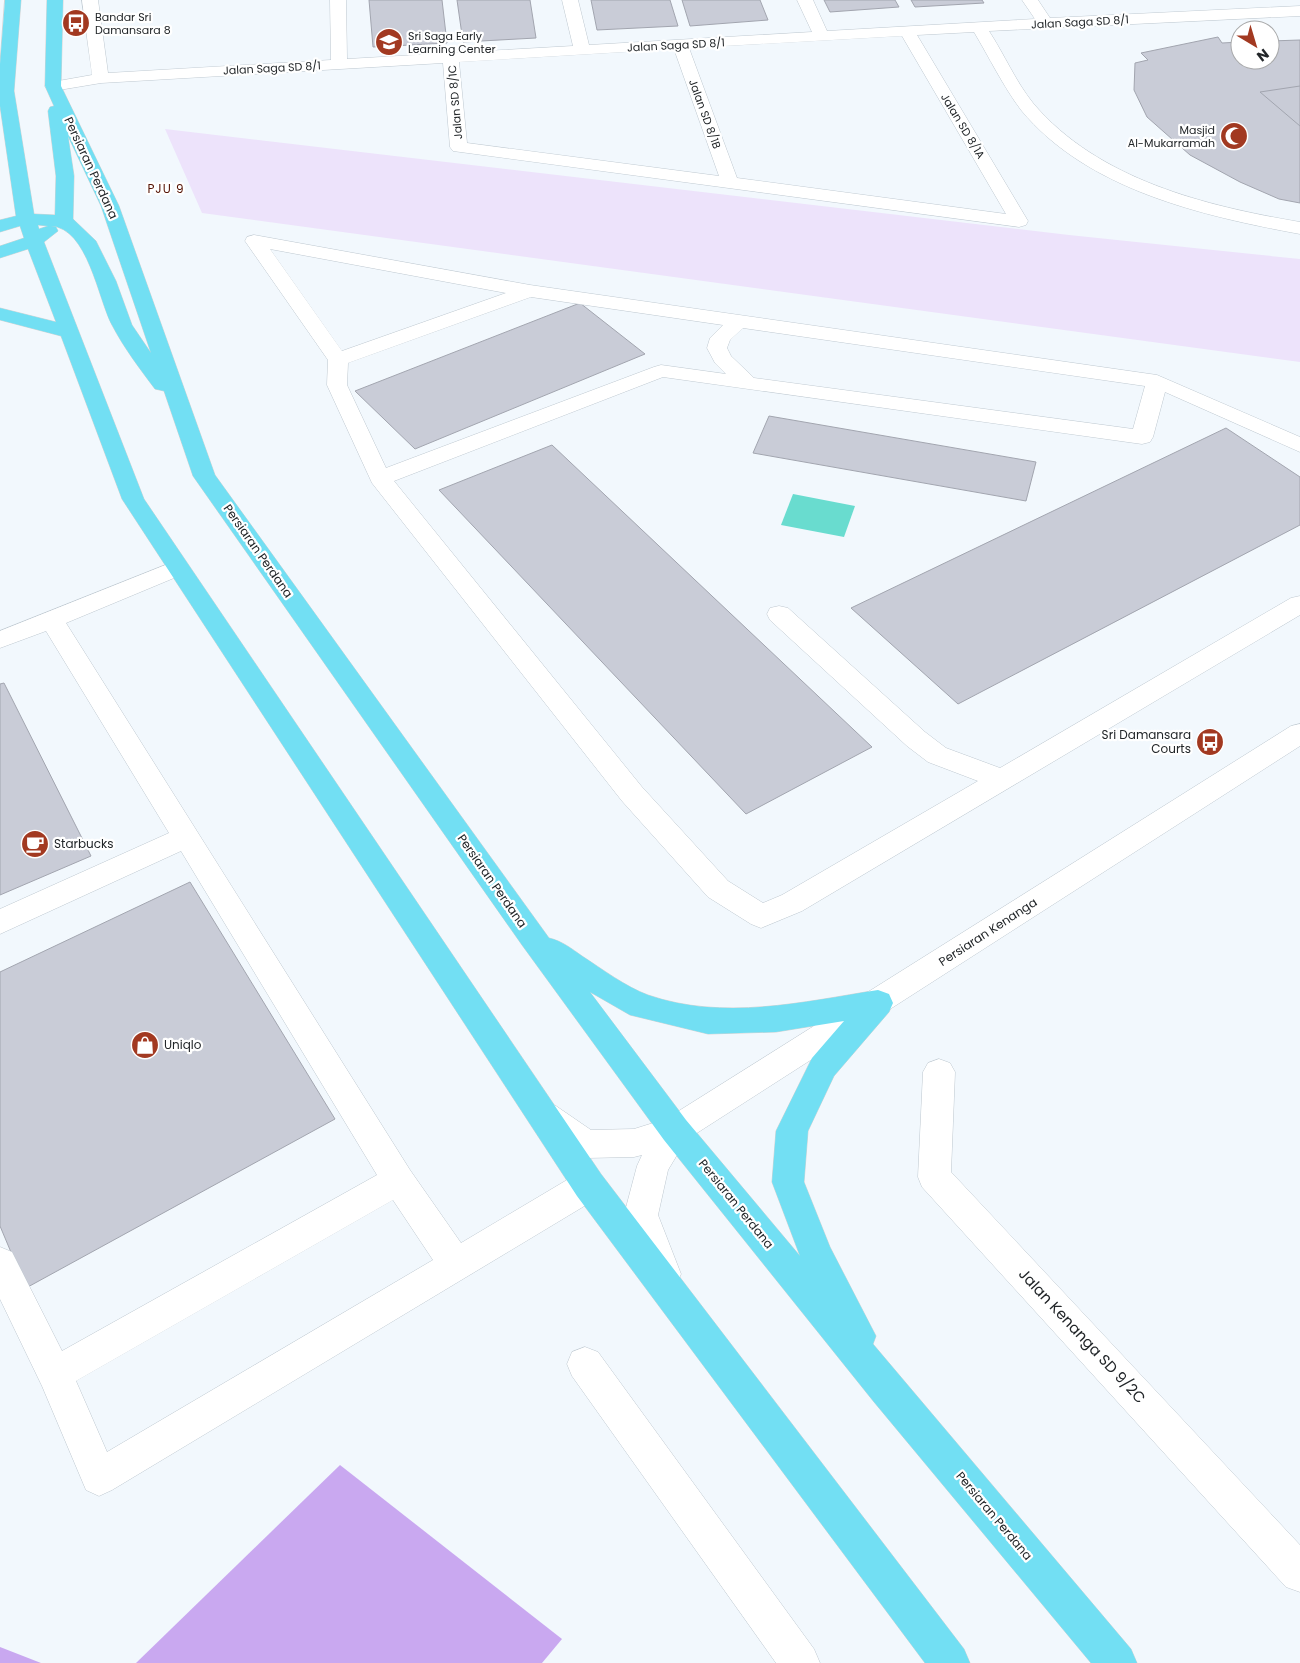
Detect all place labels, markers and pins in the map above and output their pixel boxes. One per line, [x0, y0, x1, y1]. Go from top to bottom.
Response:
bus stop icon: Bandar Sri Damansara 8 [61, 8, 91, 38]
place label: Bandar Sri Damansara 8 [95, 9, 171, 38]
school or university icon: Sri Saga Early Learning Center [374, 27, 404, 57]
place label: Sri Saga Early Learning Center [408, 28, 496, 57]
mosque icon: Masjid Al-Mukarramah [1219, 121, 1249, 151]
place label: Masjid Al-Mukarramah [1128, 122, 1215, 151]
place label: Sri Damansara Courts [1102, 726, 1191, 757]
bus stop icon: Sri Damansara Courts [1195, 727, 1225, 757]
cafe icon: Starbucks [20, 829, 50, 859]
place label: Starbucks [54, 835, 114, 852]
shop icon: Uniqlo [130, 1030, 160, 1060]
place label: Uniqlo [164, 1036, 202, 1053]

